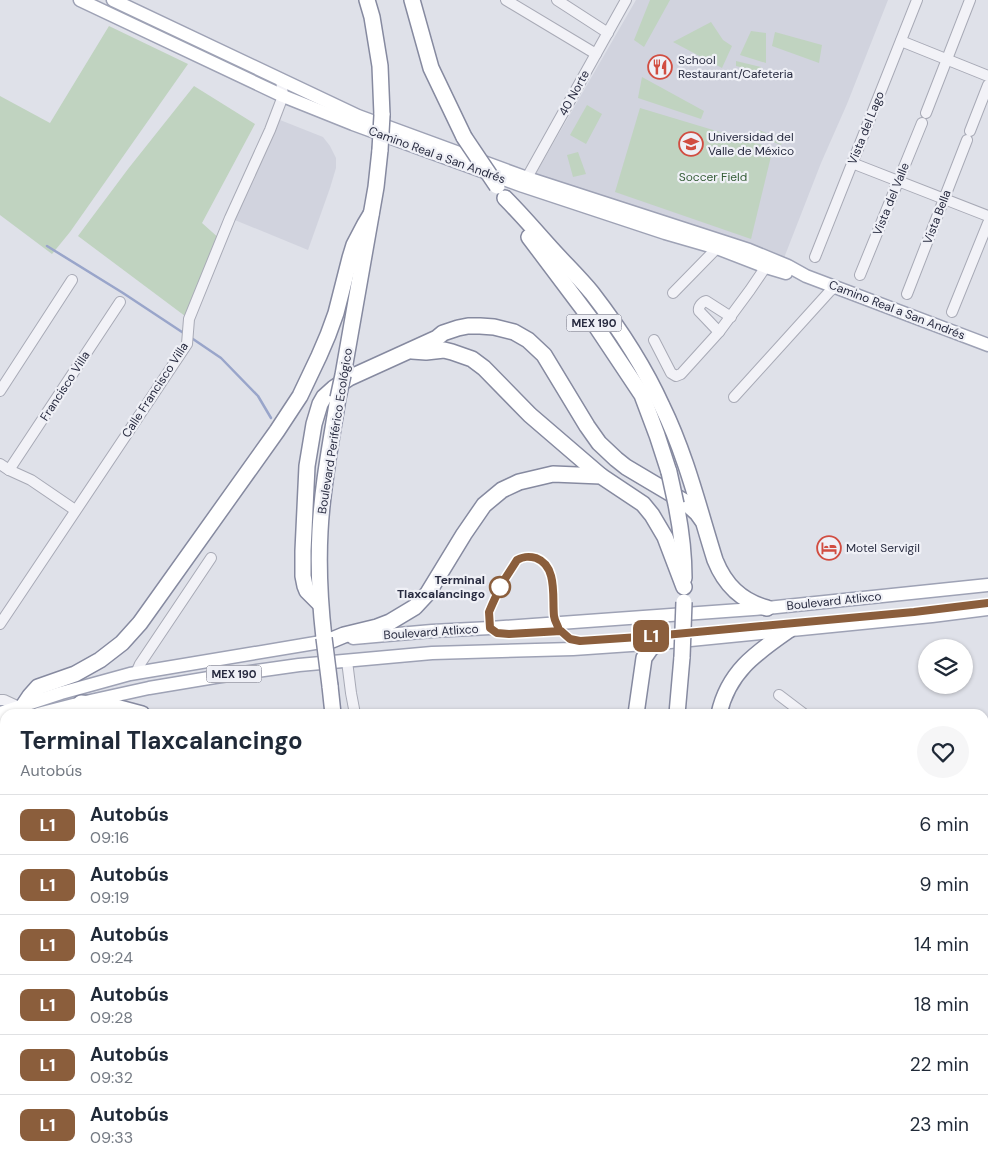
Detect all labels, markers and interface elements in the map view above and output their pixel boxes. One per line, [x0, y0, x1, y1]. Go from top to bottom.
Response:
place label: School Restaurant/Cafeteria [678, 52, 793, 82]
restaurant icon: School Restaurant/Cafeteria [647, 54, 673, 80]
street label: 40 Norte [555, 67, 593, 119]
street label: Vista del Lago [844, 89, 888, 167]
street label: Camino Real a San Andrés [366, 123, 508, 187]
place label: Universidad del Valle de México [708, 129, 794, 159]
school or university icon: Universidad del Valle de México [678, 131, 704, 157]
street label: Vista del Valle [869, 160, 913, 238]
park label: Soccer Field [679, 169, 747, 185]
street label: Vista Bella [919, 188, 955, 246]
street label: Camino Real a San Andrés [827, 277, 967, 343]
road number: MEX 190 [566, 314, 622, 332]
street label: Calle Francisco Villa [118, 339, 192, 441]
street label: Boulevard Periférico Ecológico [314, 347, 356, 515]
street label: Francisco Villa [37, 348, 93, 424]
hotel icon: Motel Servigil [816, 535, 842, 561]
place label: Motel Servigil [846, 540, 920, 556]
place label: Terminal Tlaxcalancingo [397, 572, 485, 602]
marker: Terminal Tlaxcalancingo [489, 576, 511, 598]
street label: Boulevard Atlixco [786, 588, 882, 614]
line badge: L1 [628, 620, 674, 652]
street label: Boulevard Atlixco [383, 621, 479, 643]
text: L1 [643, 624, 659, 648]
map controls [918, 639, 973, 694]
button: layers [918, 639, 973, 694]
road number: MEX 190 [206, 666, 262, 682]
text: Terminal Tlaxcalancingo [20, 725, 303, 756]
button: heart [917, 726, 969, 778]
text: Autobús [20, 760, 82, 781]
text: Autobús [90, 802, 169, 827]
text: 6 min [920, 812, 969, 837]
text: L1 [40, 813, 55, 837]
text: 09:16 [90, 827, 129, 848]
text: Autobús [90, 862, 169, 887]
text: 9 min [920, 872, 969, 897]
text: L1 [40, 873, 55, 897]
text: 09:19 [90, 887, 129, 908]
text: Autobús [90, 922, 169, 947]
text: 14 min [914, 932, 969, 957]
text: L1 [40, 933, 55, 957]
text: 09:24 [90, 947, 133, 968]
text: Autobús [90, 982, 169, 1007]
text: 18 min [914, 992, 969, 1017]
text: L1 [40, 993, 55, 1017]
text: 09:28 [90, 1007, 133, 1028]
text: Autobús [90, 1042, 169, 1067]
text: 22 min [910, 1052, 969, 1077]
text: L1 [40, 1053, 55, 1077]
text: 09:32 [90, 1067, 133, 1088]
text: Autobús [90, 1102, 169, 1127]
text: 23 min [909, 1112, 969, 1137]
text: L1 [40, 1113, 55, 1137]
text: 09:33 [90, 1127, 133, 1148]

